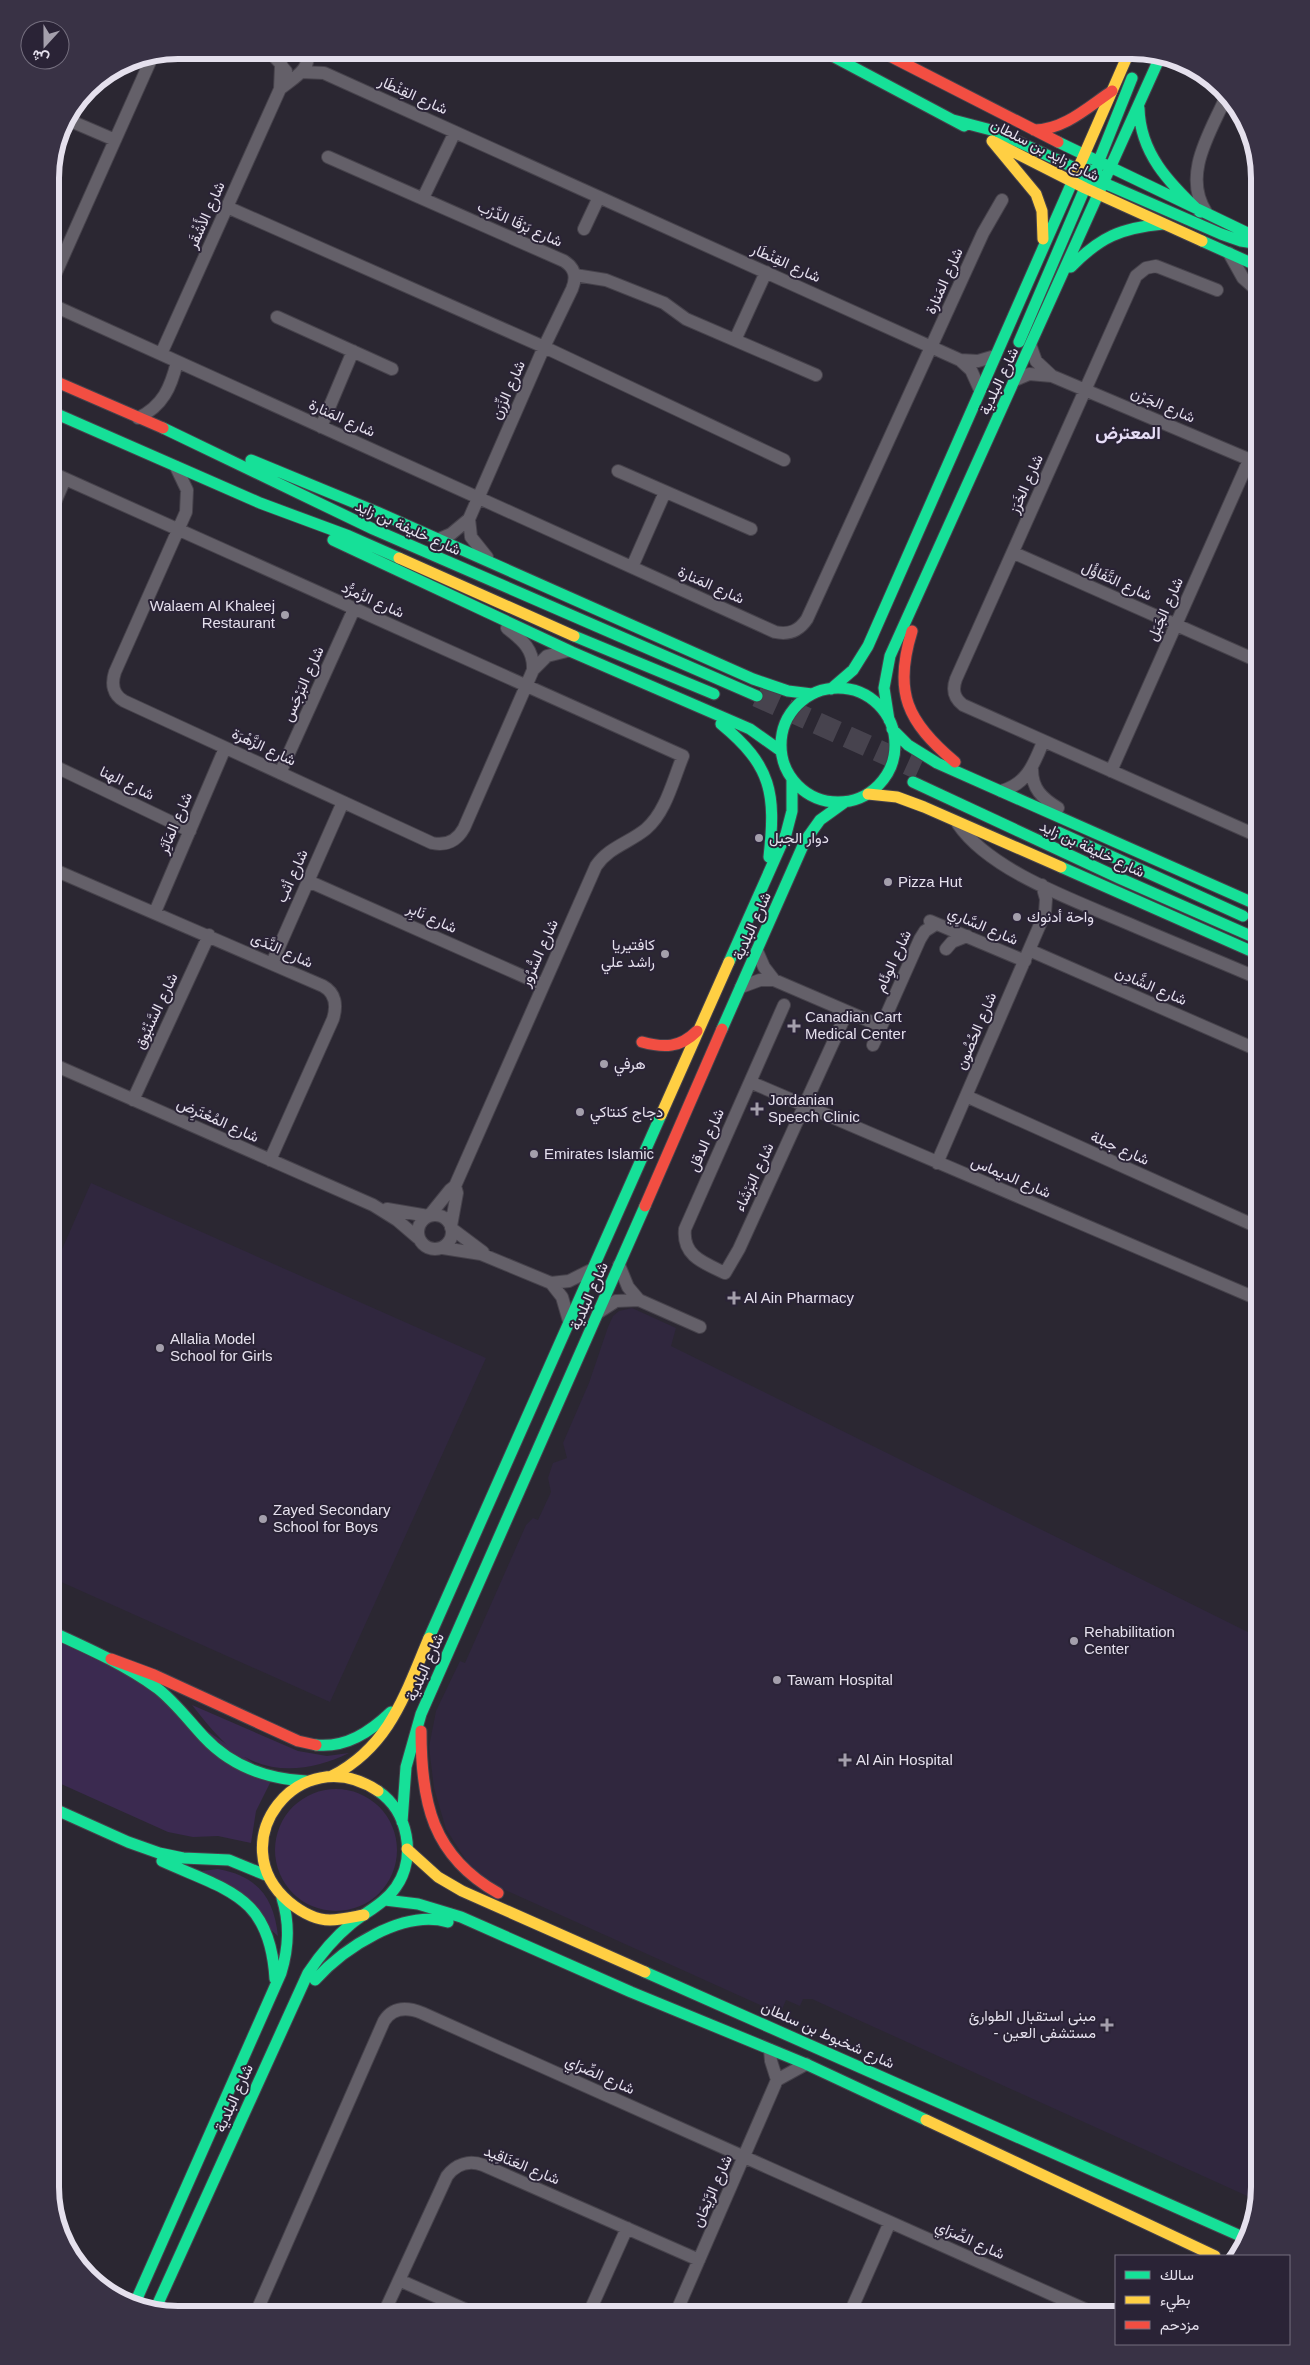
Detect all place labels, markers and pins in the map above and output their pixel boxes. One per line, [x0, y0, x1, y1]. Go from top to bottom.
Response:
place label: Walaem Al Khaleej Restaurant [150, 597, 276, 631]
marker: Walaem Al Khaleej Restaurant [279, 609, 291, 621]
place label: دوار الجبل [769, 829, 829, 847]
marker: دوار الجبل [753, 832, 765, 844]
place label: Pizza Hut [898, 873, 963, 890]
marker: Pizza Hut [882, 876, 894, 888]
place label: واحة أدنوك [1027, 908, 1094, 926]
marker: واحة أدنوك [1011, 911, 1023, 923]
place label: كافتيريا راشد علي [601, 936, 655, 975]
marker: كافتيريا راشد علي [659, 948, 671, 960]
place label: Canadian Cart Medical Center [805, 1008, 906, 1042]
marker: Canadian Cart Medical Center [787, 1019, 801, 1033]
place label: هرفي [614, 1055, 646, 1077]
marker: هرفي [598, 1058, 610, 1070]
place label: Jordanian Speech Clinic [768, 1091, 860, 1125]
marker: Jordanian Speech Clinic [750, 1102, 764, 1116]
place label: دجاج كنتاكي [590, 1103, 663, 1125]
marker: دجاج كنتاكي [574, 1106, 586, 1118]
place label: Emirates Islamic [544, 1145, 655, 1162]
marker: Emirates Islamic [528, 1148, 540, 1160]
place label: Al Ain Pharmacy [744, 1289, 855, 1306]
marker: Al Ain Pharmacy [728, 1292, 740, 1304]
place label: Allalia Model School for Girls [170, 1330, 273, 1364]
marker: Allalia Model School for Girls [154, 1342, 166, 1354]
place label: Zayed Secondary School for Boys [273, 1501, 391, 1535]
marker: Zayed Secondary School for Boys [257, 1513, 269, 1525]
place label: Rehabilitation Center [1084, 1623, 1175, 1657]
marker: Rehabilitation Center [1068, 1635, 1080, 1647]
place label: Tawam Hospital [787, 1671, 893, 1688]
marker: Tawam Hospital [771, 1674, 783, 1686]
place label: Al Ain Hospital [856, 1751, 953, 1768]
marker: Al Ain Hospital [838, 1753, 852, 1767]
place label: مبنى استقبال الطوارئ - مستشفى العين [969, 2007, 1096, 2043]
marker: مبنى استقبال الطوارئ - مستشفى العين [1100, 2018, 1114, 2032]

